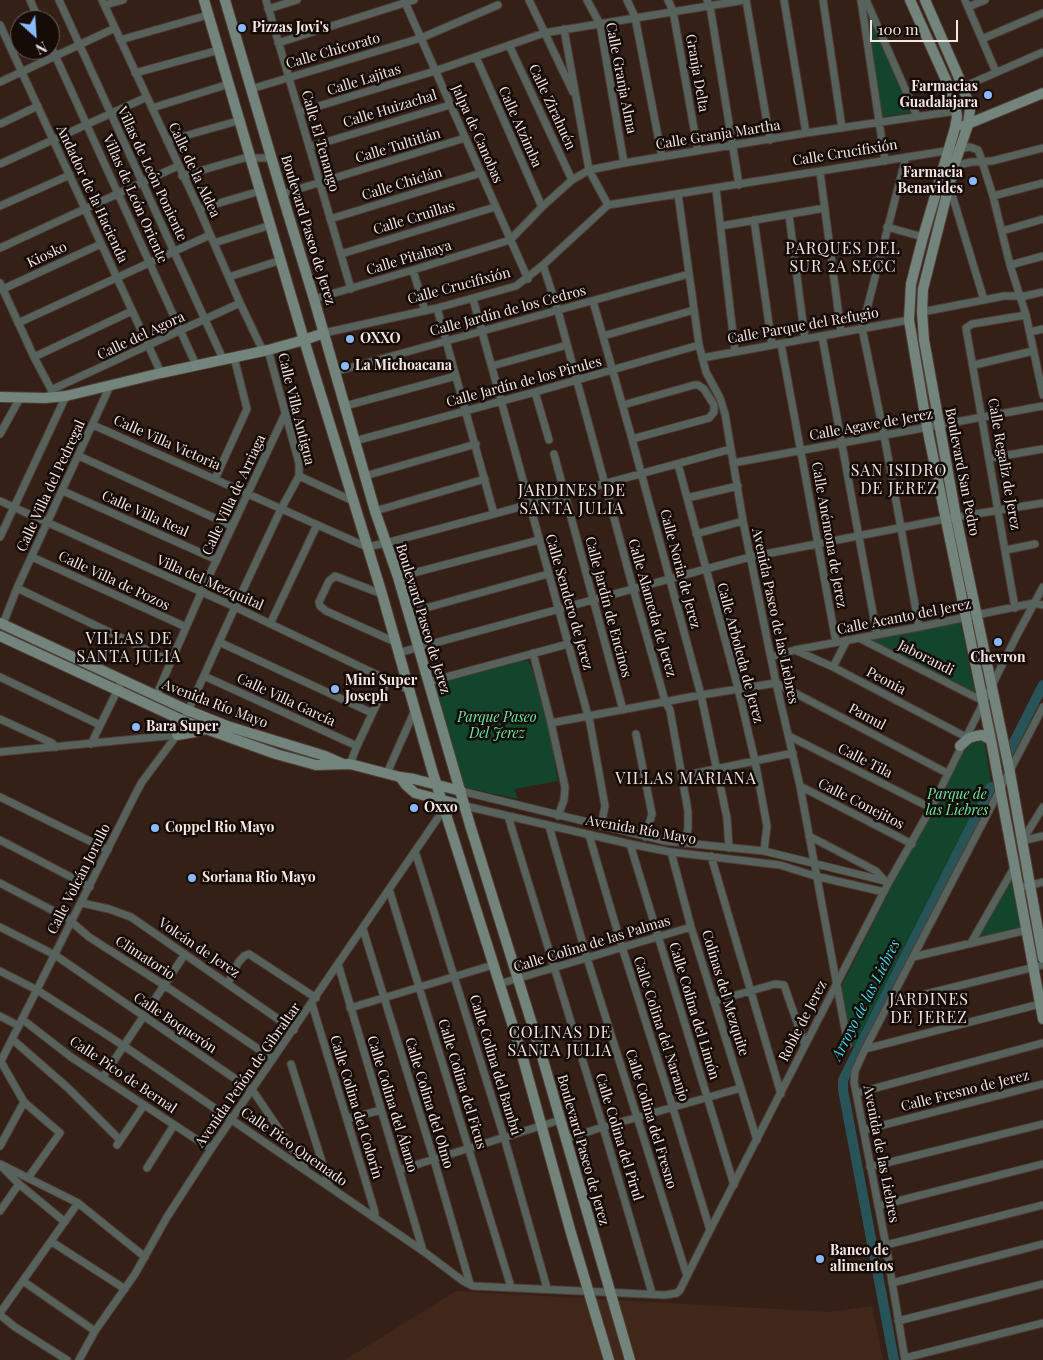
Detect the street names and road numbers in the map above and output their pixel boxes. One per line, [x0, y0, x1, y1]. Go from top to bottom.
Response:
street label: Calle Granja Alma [602, 21, 640, 135]
street label: Calle Chicorato [284, 30, 382, 72]
street label: Granja Delta [682, 33, 712, 113]
street label: Calle Lajitas [325, 61, 403, 99]
street label: Calle Zirahuén [525, 62, 579, 152]
street label: Jalpa de Canobas [448, 82, 506, 186]
street label: Calle Atzimba [495, 84, 545, 170]
street label: Calle Huizachal [341, 87, 439, 131]
street label: Calle El Tenango [297, 88, 343, 194]
street label: Villas de León Poniente [113, 104, 191, 244]
street label: Calle Granja Martha [654, 117, 782, 153]
street label: Calle de la Aldea [165, 120, 223, 220]
street label: Andador de la Hacienda [53, 123, 131, 265]
street label: Calle Tultitlán [353, 125, 443, 167]
street label: Villas de León Oriente [99, 132, 171, 266]
street label: Calle Crucifixión [791, 136, 899, 170]
street label: Boulevard Paseo de Jerez [277, 153, 339, 307]
street label: Calle Chiclán [360, 164, 444, 204]
street label: Calle Cruillas [371, 198, 457, 238]
street label: Calle Pitahaya [364, 237, 454, 279]
street label: Kiosko [24, 238, 70, 272]
street label: Calle Crucifixión [406, 264, 512, 308]
street label: Calle Jardín de los Cedros [428, 282, 588, 340]
street label: Calle Parque del Refugio [726, 304, 880, 348]
street label: Calle del Agora [95, 308, 187, 364]
street label: Calle Villa Antigua [274, 351, 318, 467]
street label: Calle Jardín de los Pirules [444, 353, 604, 411]
street label: Calle Regaliz de Jerez [984, 397, 1024, 531]
street label: Calle Agave de Jerez [808, 406, 934, 444]
street label: Boulevard San Pedro [941, 407, 983, 537]
street label: Calle Villa Victoria [111, 412, 223, 474]
street label: Calle Villa del Pedregal [13, 418, 89, 554]
street label: Calle Villa de Arriaga [199, 432, 269, 558]
street label: Calle Anémona de Jerez [808, 461, 850, 609]
street label: Calle Villa Real [99, 487, 191, 541]
street label: Calle Noria de Jerez [656, 507, 704, 631]
street label: Avenida Paseo de las Liebres [748, 527, 802, 705]
street label: Calle Sendero de Jerez [542, 532, 596, 672]
street label: Calle Jardín de Encinos [581, 535, 635, 679]
street label: Calle Alameda de Jerez [624, 537, 680, 679]
street label: Boulevard Paseo de Jerez [392, 542, 454, 696]
street label: Calle Villa de Pozos [56, 548, 172, 614]
street label: Villa del Mezquital [154, 552, 266, 614]
street label: Calle Arboleda de Jerez [713, 581, 767, 725]
street label: Calle Acanto del Jerez [836, 596, 972, 638]
street label: Jaborandi [895, 637, 957, 679]
street label: Peonia [863, 664, 909, 698]
street label: Calle Villa García [234, 670, 338, 730]
street label: Avenida Río Mayo [160, 676, 270, 732]
street label: Pamul [846, 700, 888, 734]
street label: Calle Tila [835, 740, 895, 782]
street label: Calle Conejitos [815, 775, 907, 833]
street label: Avenida Río Mayo [585, 812, 697, 848]
street label: Calle Volcán Jorullo [44, 821, 114, 937]
street label: Calle Colina de las Palmas [511, 912, 673, 976]
street label: Volcán de Jerez [155, 915, 243, 981]
street label: Colinas del Mezquite [698, 928, 752, 1058]
street label: Climatorio [112, 932, 178, 984]
street label: Calle Colina del Limón [665, 940, 723, 1082]
street label: Calle Colina del Naranjo [630, 954, 692, 1104]
street label: Roble de Jerez [775, 978, 831, 1064]
street label: Calle Boquerón [130, 989, 220, 1057]
street label: Calle Colina del Bambú [466, 993, 524, 1137]
street label: Avenida Peñón de Gibraltar [192, 1000, 304, 1150]
street label: Calle Colina del Ficus [434, 1017, 490, 1151]
street label: Calle Pico de Bernal [66, 1033, 180, 1117]
street label: Calle Colina del Colorín [326, 1033, 386, 1181]
street label: Calle Colina del Álamo [363, 1034, 421, 1174]
street label: Calle Colina del Olmo [401, 1035, 457, 1171]
street label: Calle Colina del Fresno [622, 1047, 680, 1191]
street label: Calle Fresno de Jerez [899, 1067, 1031, 1115]
street label: Calle Colina del Pirul [592, 1071, 646, 1203]
street label: Boulevard Paseo de Jerez [553, 1073, 613, 1227]
street label: Avenida de las Liebres [859, 1084, 903, 1224]
street label: Calle Pico Quemado [238, 1104, 350, 1190]

